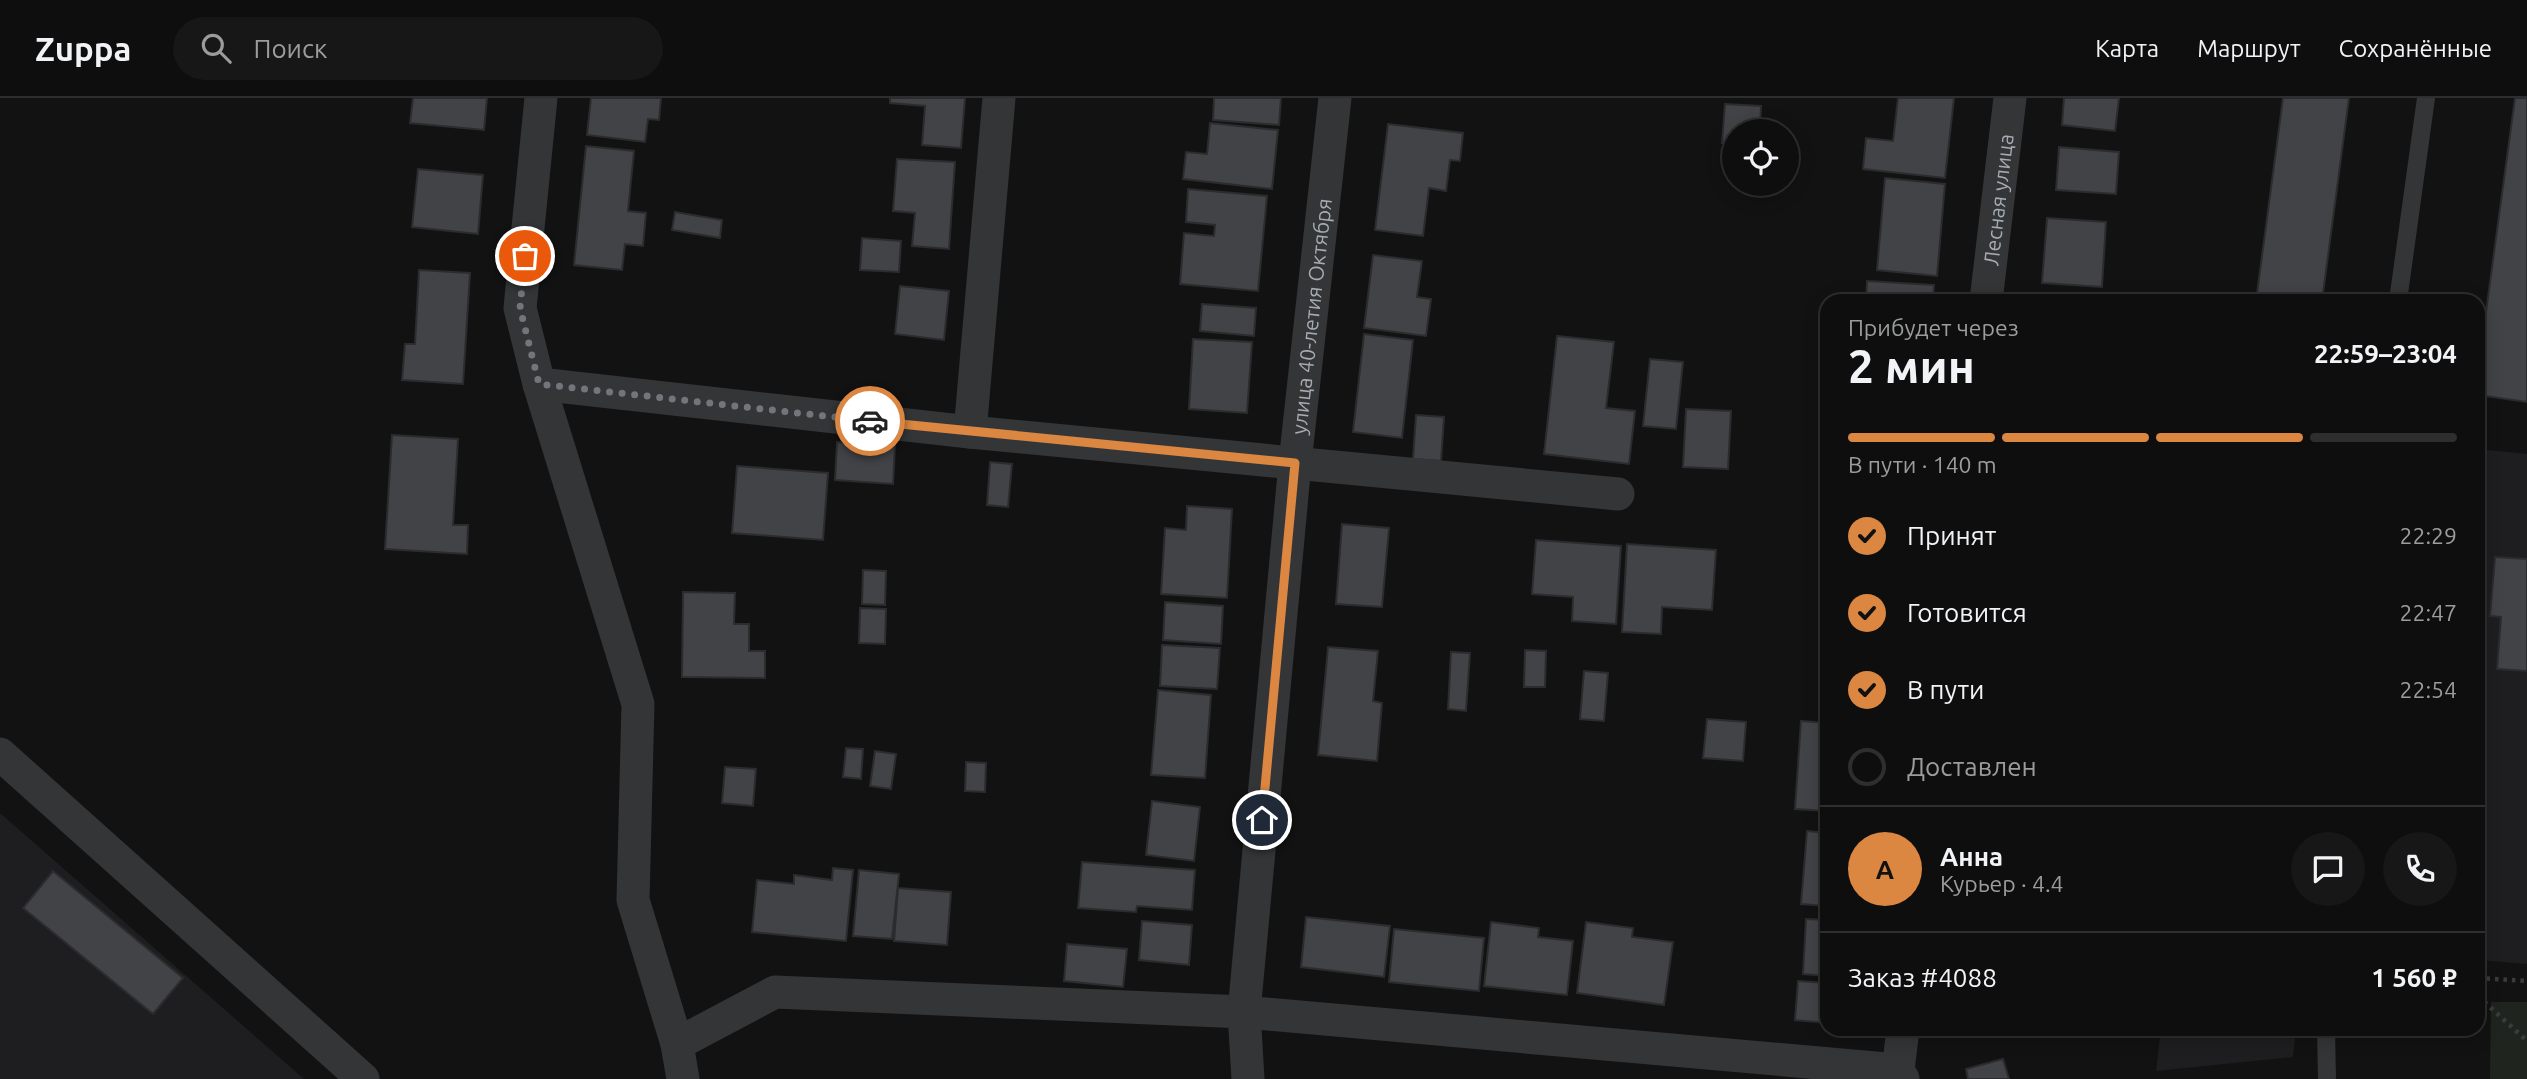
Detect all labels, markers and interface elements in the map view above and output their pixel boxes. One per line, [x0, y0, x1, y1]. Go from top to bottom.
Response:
search box [173, 17, 663, 80]
icon: search [197, 29, 235, 67]
text: Zuppa [35, 30, 131, 67]
text: Поиск [253, 34, 328, 63]
text: Карта [2095, 35, 2159, 62]
text: Маршрут [2197, 35, 2301, 62]
text: Сохранённые [2339, 35, 2492, 62]
map controls [1722, 119, 1799, 196]
button: locate [1722, 119, 1799, 196]
street label: Лесная улица [1978, 132, 2018, 267]
street label: улица 40-летия Октября [1286, 197, 1336, 436]
pin [495, 226, 555, 286]
icon: bag [506, 237, 544, 275]
text: Прибудет через [1848, 315, 2019, 340]
text: 22:59–23:04 [2314, 339, 2457, 368]
text: 2 мин [1848, 340, 1975, 392]
courier [835, 386, 905, 456]
icon: car [851, 402, 889, 440]
text: В пути · 140 m [1848, 452, 1997, 477]
icon: check [1848, 517, 1886, 555]
text: Принят [1907, 521, 1996, 550]
text: 22:29 [2399, 523, 2457, 548]
icon: check [1848, 594, 1886, 632]
text: Готовится [1907, 598, 2027, 627]
text: 22:47 [2399, 600, 2457, 625]
icon: check [1848, 671, 1886, 709]
text: В пути [1907, 675, 1984, 704]
text: 22:54 [2399, 677, 2457, 702]
text: Доставлен [1907, 752, 2037, 781]
pin [1232, 790, 1292, 850]
icon: home [1243, 801, 1281, 839]
button: chat [2291, 832, 2365, 906]
button: phone [2383, 832, 2457, 906]
text: Анна [1940, 842, 2003, 871]
text: А [1876, 855, 1894, 884]
text: Курьер · 4.4 [1940, 871, 2064, 896]
text: Заказ #4088 [1848, 963, 1997, 992]
text: 1 560 ₽ [2371, 963, 2457, 992]

